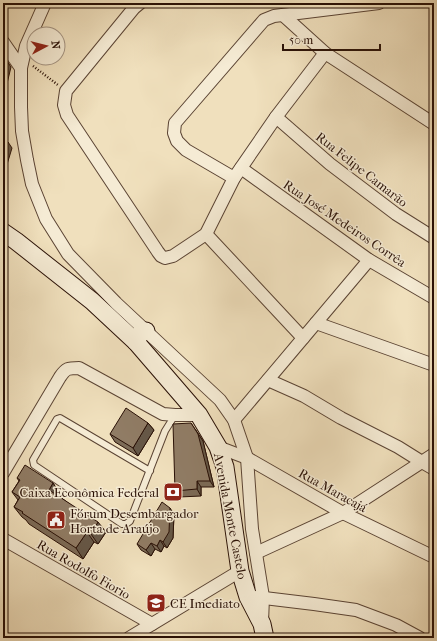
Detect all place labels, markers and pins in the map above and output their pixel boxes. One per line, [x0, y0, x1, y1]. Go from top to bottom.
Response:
bank icon: Caixa Econômica Federal [162, 481, 184, 503]
place label: Caixa Econômica Federal [20, 485, 159, 500]
place label: Fórum Desembargador Horta de Araújo [70, 506, 199, 536]
public building icon: Fórum Desembargador Horta de Araújo [45, 509, 67, 531]
school or university icon: CE Imediato [145, 592, 167, 614]
place label: CE Imediato [170, 596, 240, 611]

